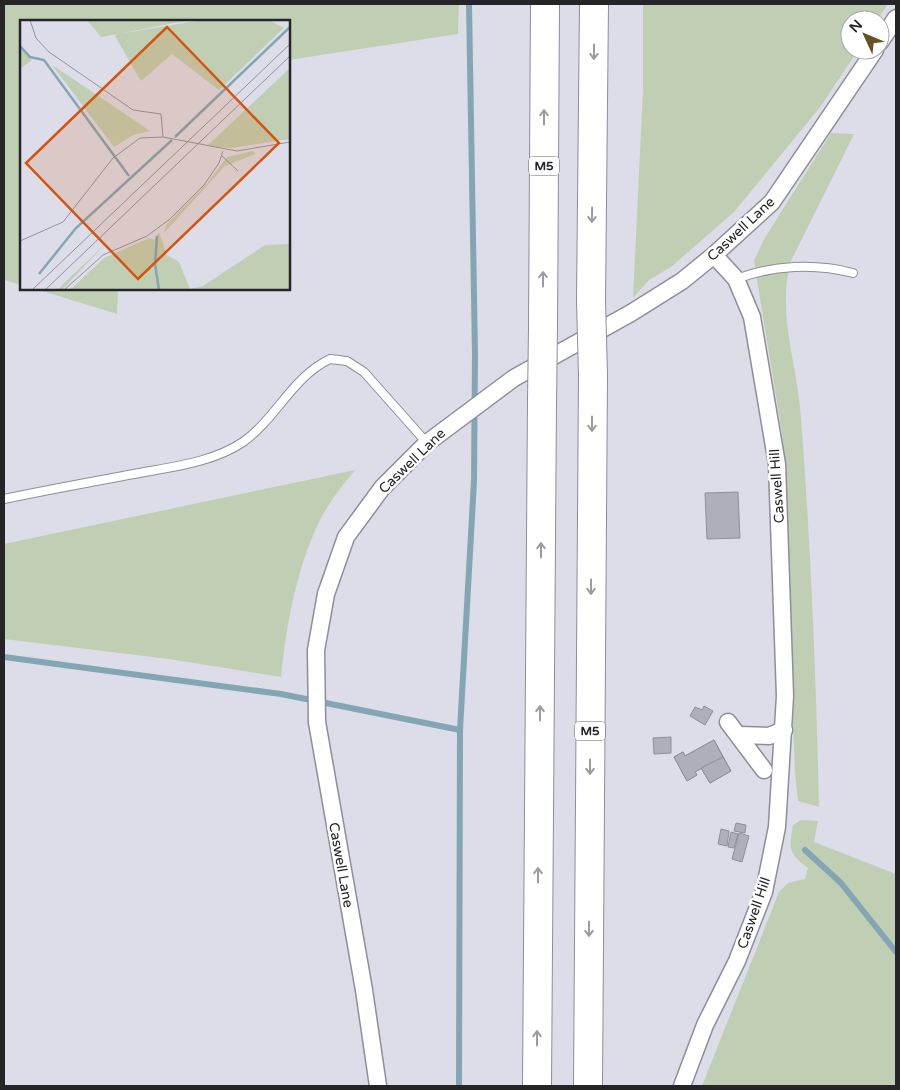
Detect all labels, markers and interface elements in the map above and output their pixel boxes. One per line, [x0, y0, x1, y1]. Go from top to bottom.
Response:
north arrow [840, 10, 890, 60]
text: N [846, 16, 866, 36]
inset map [20, 20, 290, 290]
one-way arrow [589, 44, 598, 60]
one-way arrow [539, 109, 549, 126]
road number: M5 [529, 157, 559, 176]
street label: Caswell Lane [704, 193, 778, 265]
one-way arrow [587, 206, 597, 223]
one-way arrow [538, 272, 548, 288]
one-way arrow [587, 416, 597, 432]
street label: Caswell Lane [375, 425, 449, 497]
street label: Caswell Hill [766, 448, 788, 524]
one-way arrow [536, 542, 546, 558]
one-way arrow [586, 578, 596, 594]
one-way arrow [535, 705, 545, 721]
road number: M5 [575, 721, 605, 740]
one-way arrow [585, 758, 595, 774]
street label: Caswell Lane [325, 821, 357, 909]
one-way arrow [534, 867, 543, 883]
street label: Caswell Hill [734, 875, 774, 951]
one-way arrow [584, 920, 594, 937]
one-way arrow [532, 1030, 542, 1046]

